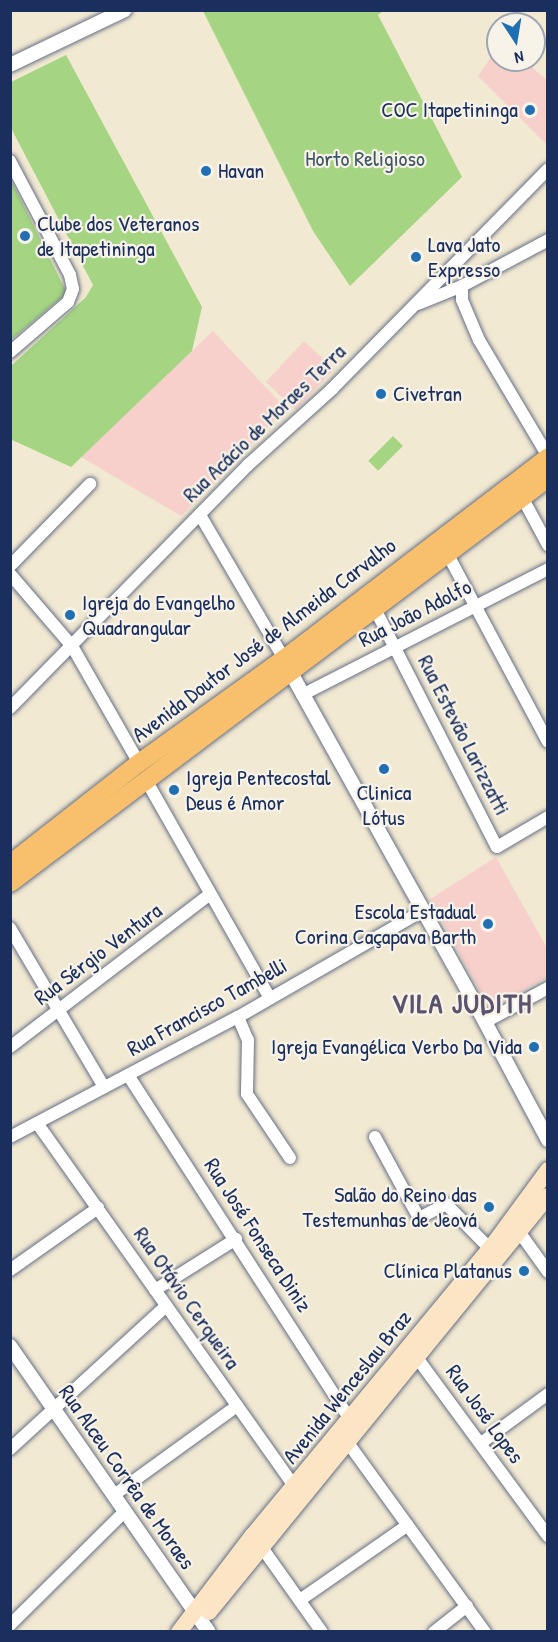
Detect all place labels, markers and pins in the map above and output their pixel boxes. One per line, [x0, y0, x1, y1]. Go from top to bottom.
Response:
place label: COC Itapetininga [381, 97, 518, 123]
marker: COC Itapetininga [523, 103, 537, 117]
place label: Havan [218, 158, 264, 184]
marker: Havan [199, 164, 213, 178]
place label: Clube dos Veteranos de Itapetininga [37, 210, 199, 262]
marker: Clube dos Veteranos de Itapetininga [18, 229, 32, 243]
place label: Lava Jato Expresso [428, 231, 500, 282]
marker: Lava Jato Expresso [409, 250, 423, 264]
place label: Civetran [393, 381, 462, 407]
marker: Civetran [374, 387, 388, 401]
place label: Igreja do Evangelho Quadrangular [82, 589, 235, 640]
marker: Igreja do Evangelho Quadrangular [63, 608, 77, 622]
marker: Clinica Lótus [377, 762, 391, 776]
place label: Igreja Pentecostal Deus é Amor [186, 764, 331, 816]
place label: Clinica Lótus [357, 779, 411, 830]
marker: Igreja Pentecostal Deus é Amor [167, 783, 181, 797]
place label: Escola Estadual Corina Caçapava Barth [295, 898, 476, 950]
marker: Escola Estadual Corina Caçapava Barth [481, 917, 495, 931]
place label: Igreja Evangélica Verbo Da Vida [271, 1034, 522, 1060]
marker: Igreja Evangélica Verbo Da Vida [527, 1040, 541, 1054]
place label: Salão do Reino das Testemunhas de Jeová [302, 1181, 477, 1232]
marker: Salão do Reino das Testemunhas de Jeová [482, 1200, 496, 1214]
place label: Clínica Platanus [384, 1258, 512, 1284]
marker: Clínica Platanus [517, 1264, 531, 1278]

